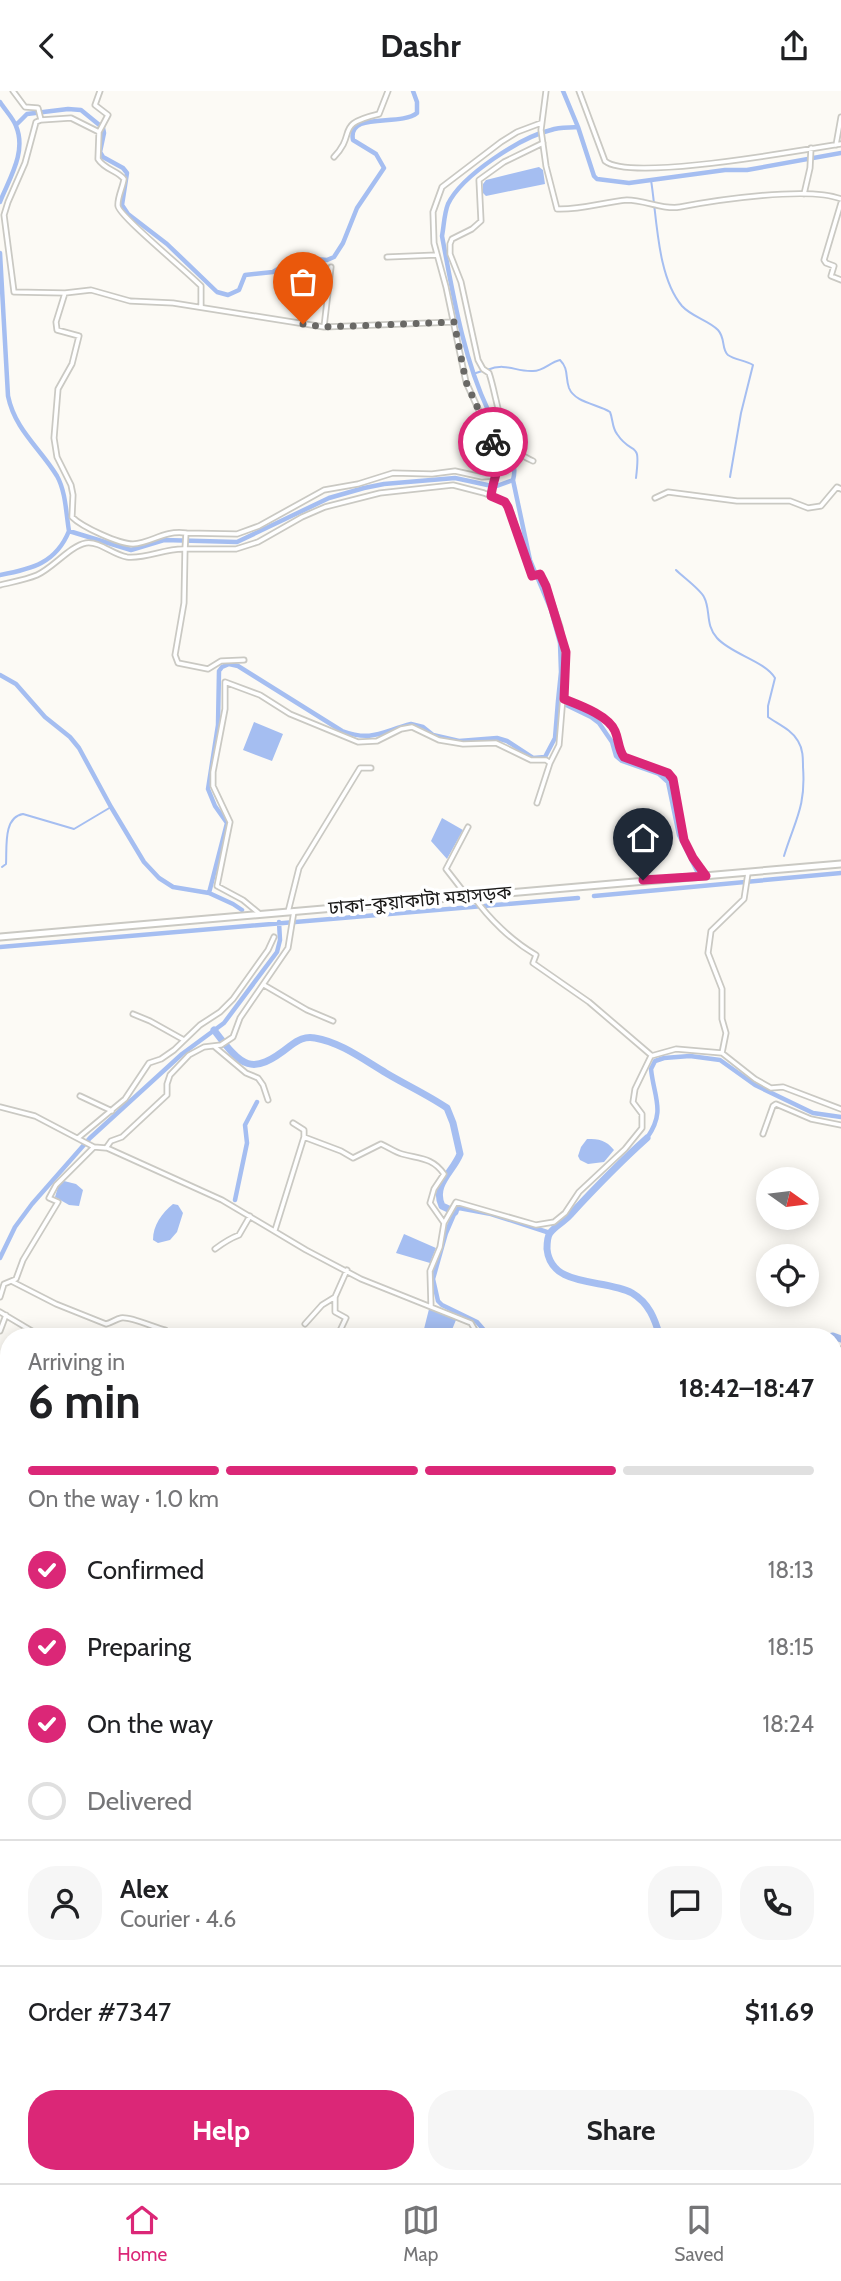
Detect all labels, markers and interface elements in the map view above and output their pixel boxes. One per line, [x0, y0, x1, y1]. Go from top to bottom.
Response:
text: Dashr [380, 26, 461, 65]
icon: back [28, 27, 66, 65]
icon: share [775, 27, 813, 65]
pin [273, 252, 333, 324]
icon: bag [284, 263, 322, 301]
courier [458, 407, 528, 477]
icon: bike [474, 423, 512, 461]
pin [613, 808, 673, 880]
icon: home [624, 819, 662, 857]
street label: ঢাকা-কুয়াকাটা মহাসড়ক [326, 880, 513, 920]
north arrow [756, 1167, 819, 1230]
map controls [756, 1167, 819, 1307]
button: locate [756, 1244, 819, 1307]
text: Arriving in [28, 1348, 125, 1376]
text: 18:42–18:47 [679, 1372, 814, 1404]
text: 6 min [28, 1374, 141, 1430]
text: On the way · 1.0 km [28, 1485, 219, 1513]
icon: check [28, 1551, 66, 1589]
text: Confirmed [87, 1554, 204, 1586]
text: 18:13 [768, 1556, 814, 1584]
icon: check [28, 1628, 66, 1666]
text: Preparing [87, 1631, 191, 1663]
text: 18:15 [768, 1633, 814, 1661]
icon: check [28, 1705, 66, 1743]
text: On the way [87, 1708, 213, 1740]
text: 18:24 [762, 1710, 814, 1738]
text: Delivered [87, 1785, 192, 1817]
button: person [28, 1866, 102, 1940]
button: chat [648, 1866, 722, 1940]
button: phone [740, 1866, 814, 1940]
text: Alex [120, 1873, 169, 1905]
text: Courier · 4.6 [120, 1905, 236, 1933]
text: Order #7347 [28, 1996, 171, 2028]
text: $11.69 [745, 1996, 814, 2028]
button: Help [28, 2090, 414, 2170]
button: Share [428, 2090, 814, 2170]
tab: Home [117, 2201, 167, 2266]
tab: Map [402, 2201, 440, 2266]
tab: Saved [674, 2201, 724, 2266]

